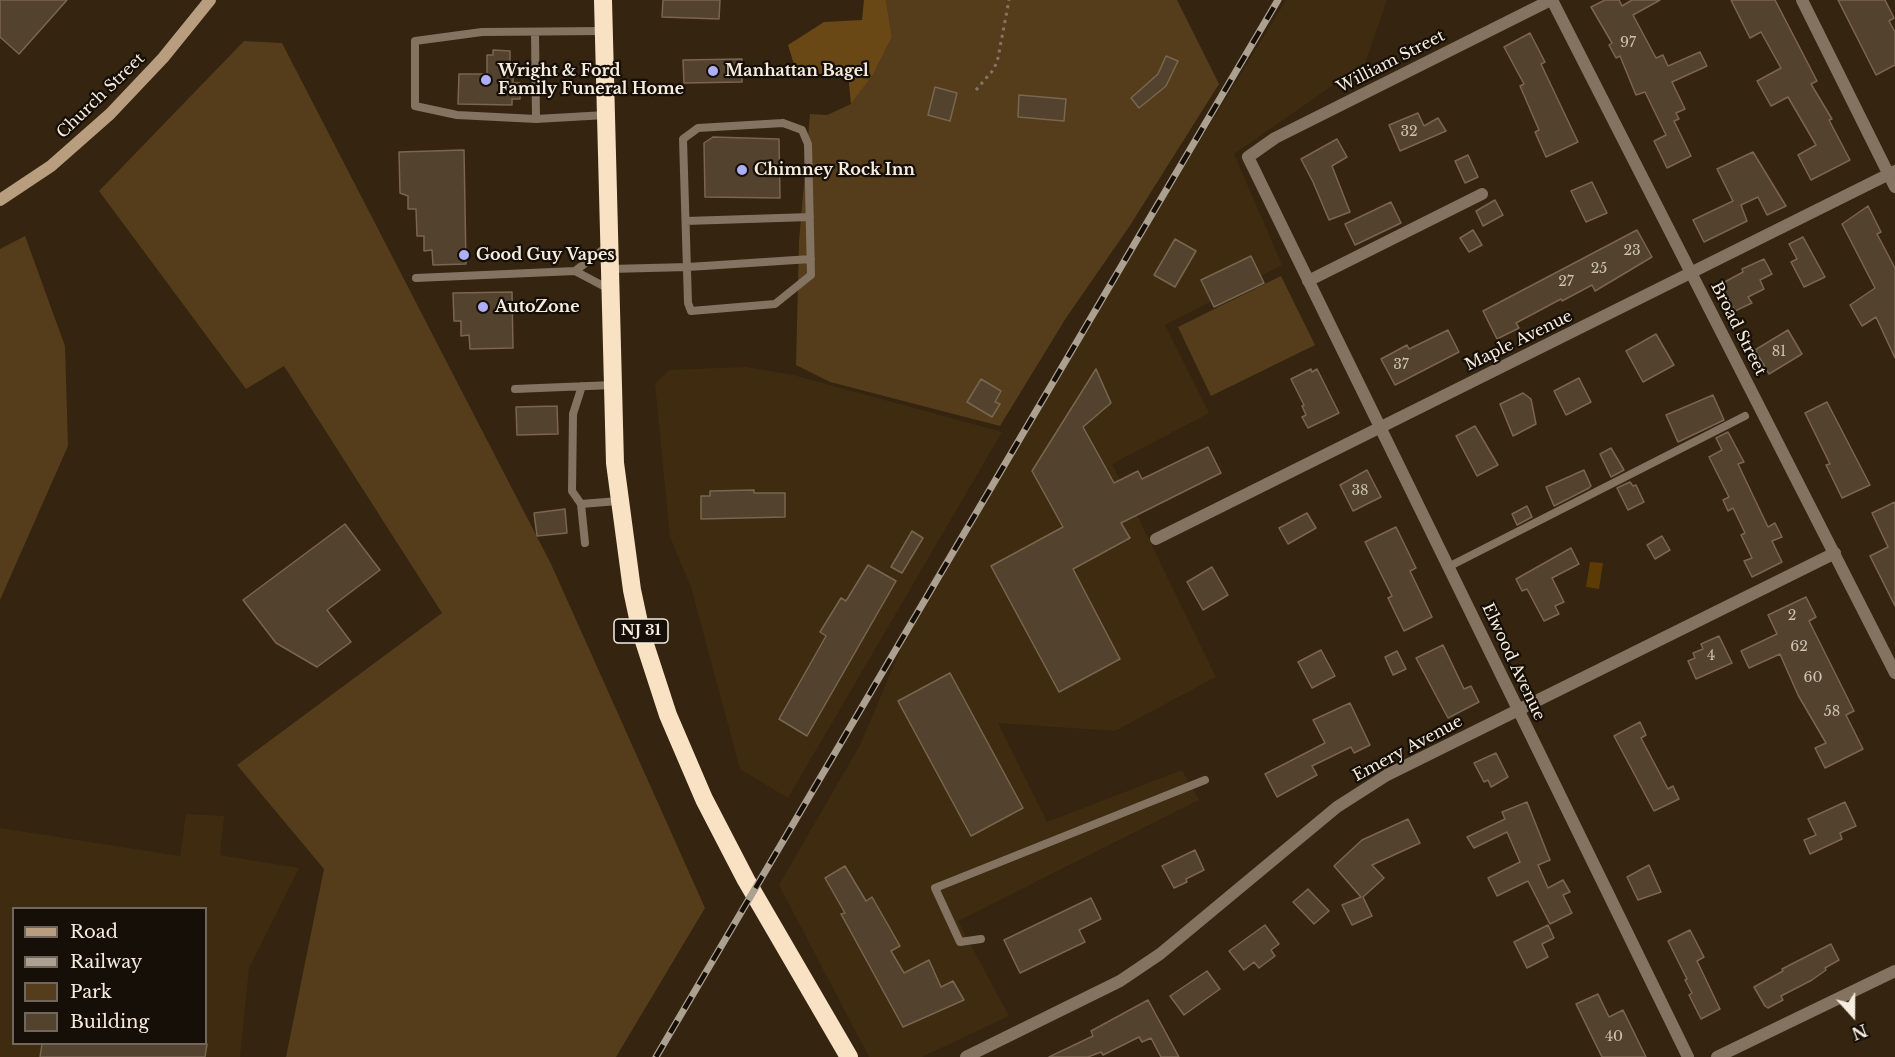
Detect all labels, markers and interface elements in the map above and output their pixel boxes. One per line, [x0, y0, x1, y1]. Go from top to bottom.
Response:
street label: William Street [1334, 26, 1448, 98]
house number: 97 [1620, 35, 1636, 51]
street label: Church Street [53, 49, 149, 143]
place label: Wright & Ford Family Funeral Home [498, 61, 684, 99]
place label: Manhattan Bagel [725, 61, 869, 81]
marker: Manhattan Bagel [706, 64, 720, 78]
marker: Wright & Ford Family Funeral Home [479, 73, 493, 87]
house number: 32 [1400, 124, 1418, 140]
place label: Chimney Rock Inn [754, 160, 915, 180]
marker: Chimney Rock Inn [735, 163, 749, 177]
house number: 23 [1623, 243, 1641, 259]
place label: Good Guy Vapes [476, 245, 615, 265]
marker: Good Guy Vapes [457, 248, 471, 262]
house number: 25 [1591, 261, 1607, 277]
house number: 27 [1558, 274, 1574, 290]
street label: Broad Street [1706, 279, 1770, 379]
place label: AutoZone [495, 297, 580, 317]
marker: AutoZone [476, 300, 490, 314]
street label: Maple Avenue [1462, 307, 1576, 375]
house number: 81 [1772, 344, 1786, 360]
house number: 37 [1393, 357, 1409, 373]
house number: 38 [1351, 483, 1369, 499]
street label: Elwood Avenue [1477, 600, 1549, 724]
house number: 2 [1788, 608, 1796, 624]
road number: NJ 31 [614, 619, 668, 643]
house number: 62 [1790, 639, 1808, 655]
house number: 4 [1707, 648, 1715, 664]
house number: 60 [1804, 670, 1822, 686]
house number: 58 [1824, 704, 1840, 720]
street label: Emery Avenue [1350, 712, 1466, 786]
legend [12, 907, 207, 1045]
text: Road [70, 921, 118, 943]
text: Railway [70, 951, 142, 973]
text: Park [70, 981, 112, 1003]
north arrow [1823, 985, 1883, 1045]
text: Building [70, 1011, 149, 1033]
text: N [1849, 1020, 1870, 1044]
house number: 40 [1605, 1029, 1623, 1045]

